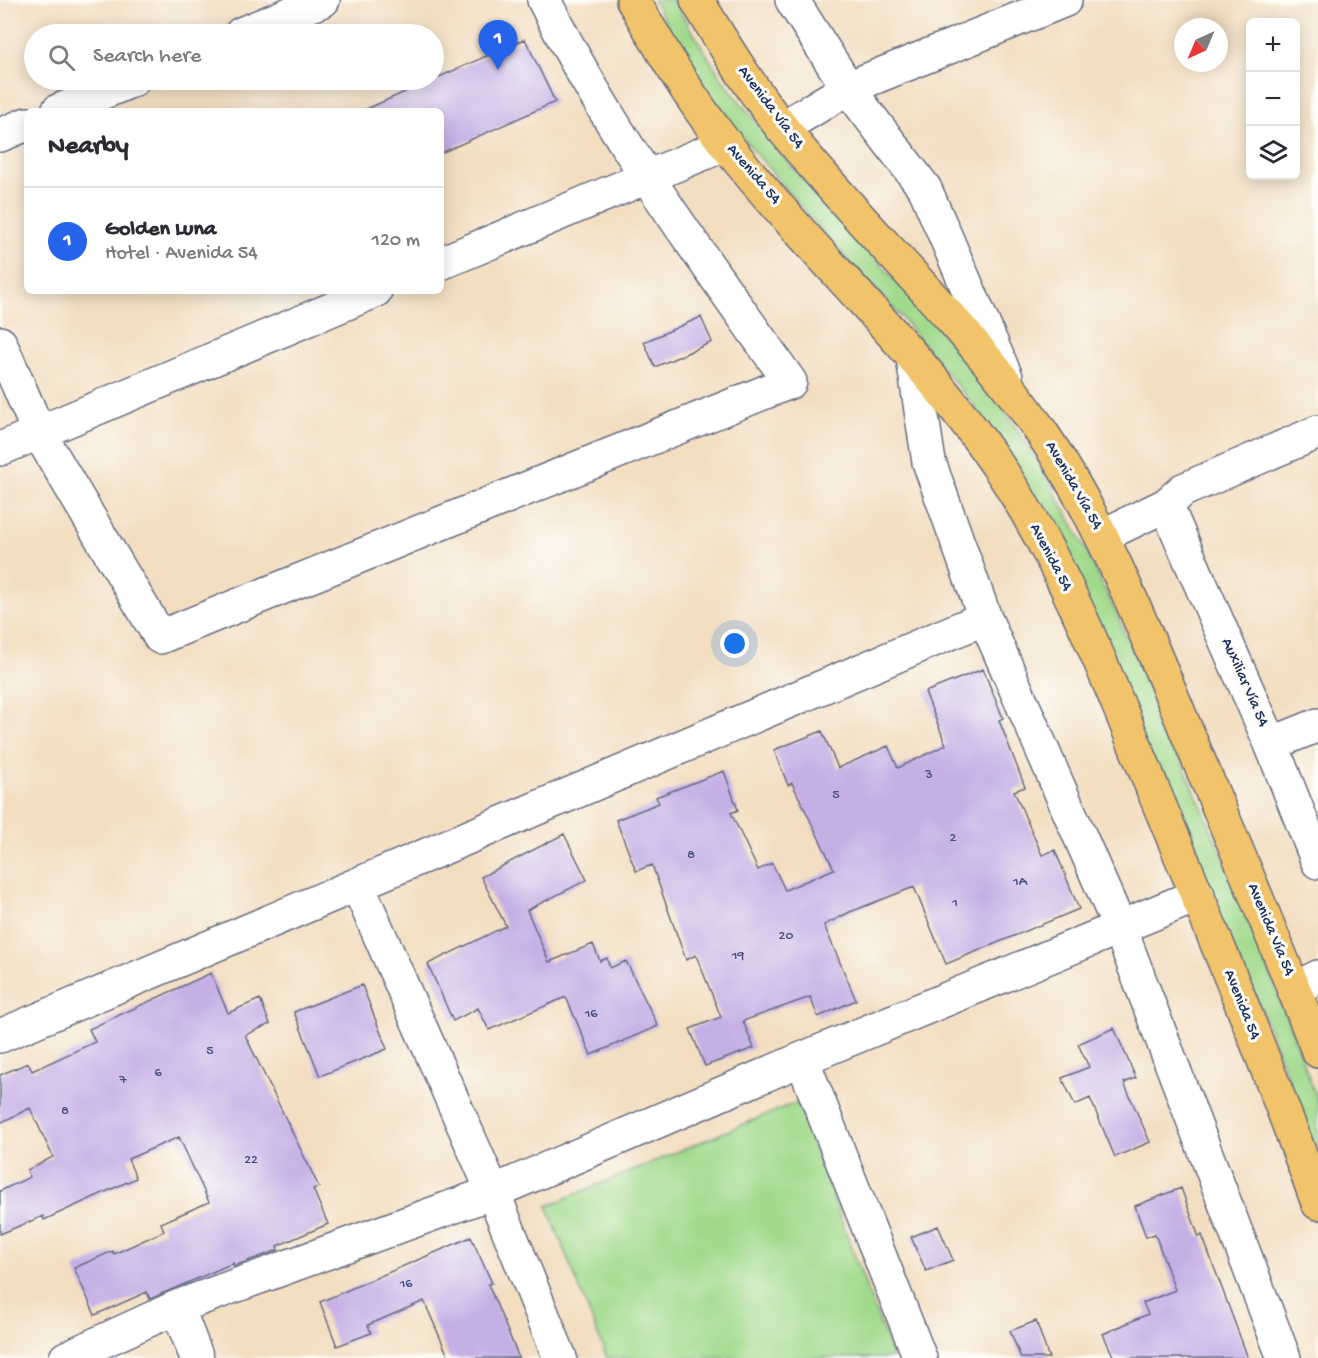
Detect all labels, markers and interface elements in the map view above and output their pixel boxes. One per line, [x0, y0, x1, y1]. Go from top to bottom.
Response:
north arrow [1174, 18, 1228, 72]
map controls [1246, 18, 1300, 180]
button: + [1246, 18, 1300, 72]
pin: 1 [478, 20, 518, 70]
search box [24, 24, 444, 90]
icon: search [45, 41, 78, 74]
text: Search here [93, 44, 201, 70]
street label: Avenida Vía 54 [733, 63, 808, 154]
button: − [1246, 72, 1300, 126]
button: layers [1246, 126, 1300, 180]
text: Nearby [48, 132, 129, 163]
street label: Avenida 54 [722, 141, 785, 209]
text: Golden Luna [105, 217, 216, 243]
text: 1 [63, 230, 72, 253]
text: 120 m [372, 230, 420, 253]
text: Hotel · Avenida 54 [105, 243, 258, 266]
street label: Avenida Vía 54 [1040, 438, 1106, 534]
street label: Avenida 54 [1024, 521, 1076, 595]
your location [720, 629, 749, 658]
street label: Auxiliar Vía 54 [1216, 636, 1272, 731]
house number: 3 [924, 767, 933, 784]
house number: 5 [832, 787, 840, 804]
house number: 2 [950, 830, 957, 847]
house number: 8 [687, 847, 695, 864]
house number: 1A [1012, 874, 1028, 891]
street label: Avenida Vía 54 [1242, 881, 1298, 980]
house number: 1 [951, 895, 958, 912]
house number: 20 [779, 928, 793, 945]
house number: 19 [731, 948, 744, 965]
street label: Avenida 54 [1218, 967, 1264, 1043]
house number: 16 [584, 1006, 598, 1023]
house number: 5 [206, 1043, 214, 1060]
house number: 6 [154, 1065, 162, 1082]
house number: 7 [118, 1072, 127, 1089]
house number: 8 [61, 1103, 69, 1120]
house number: 22 [244, 1152, 258, 1169]
house number: 16 [399, 1276, 413, 1293]

